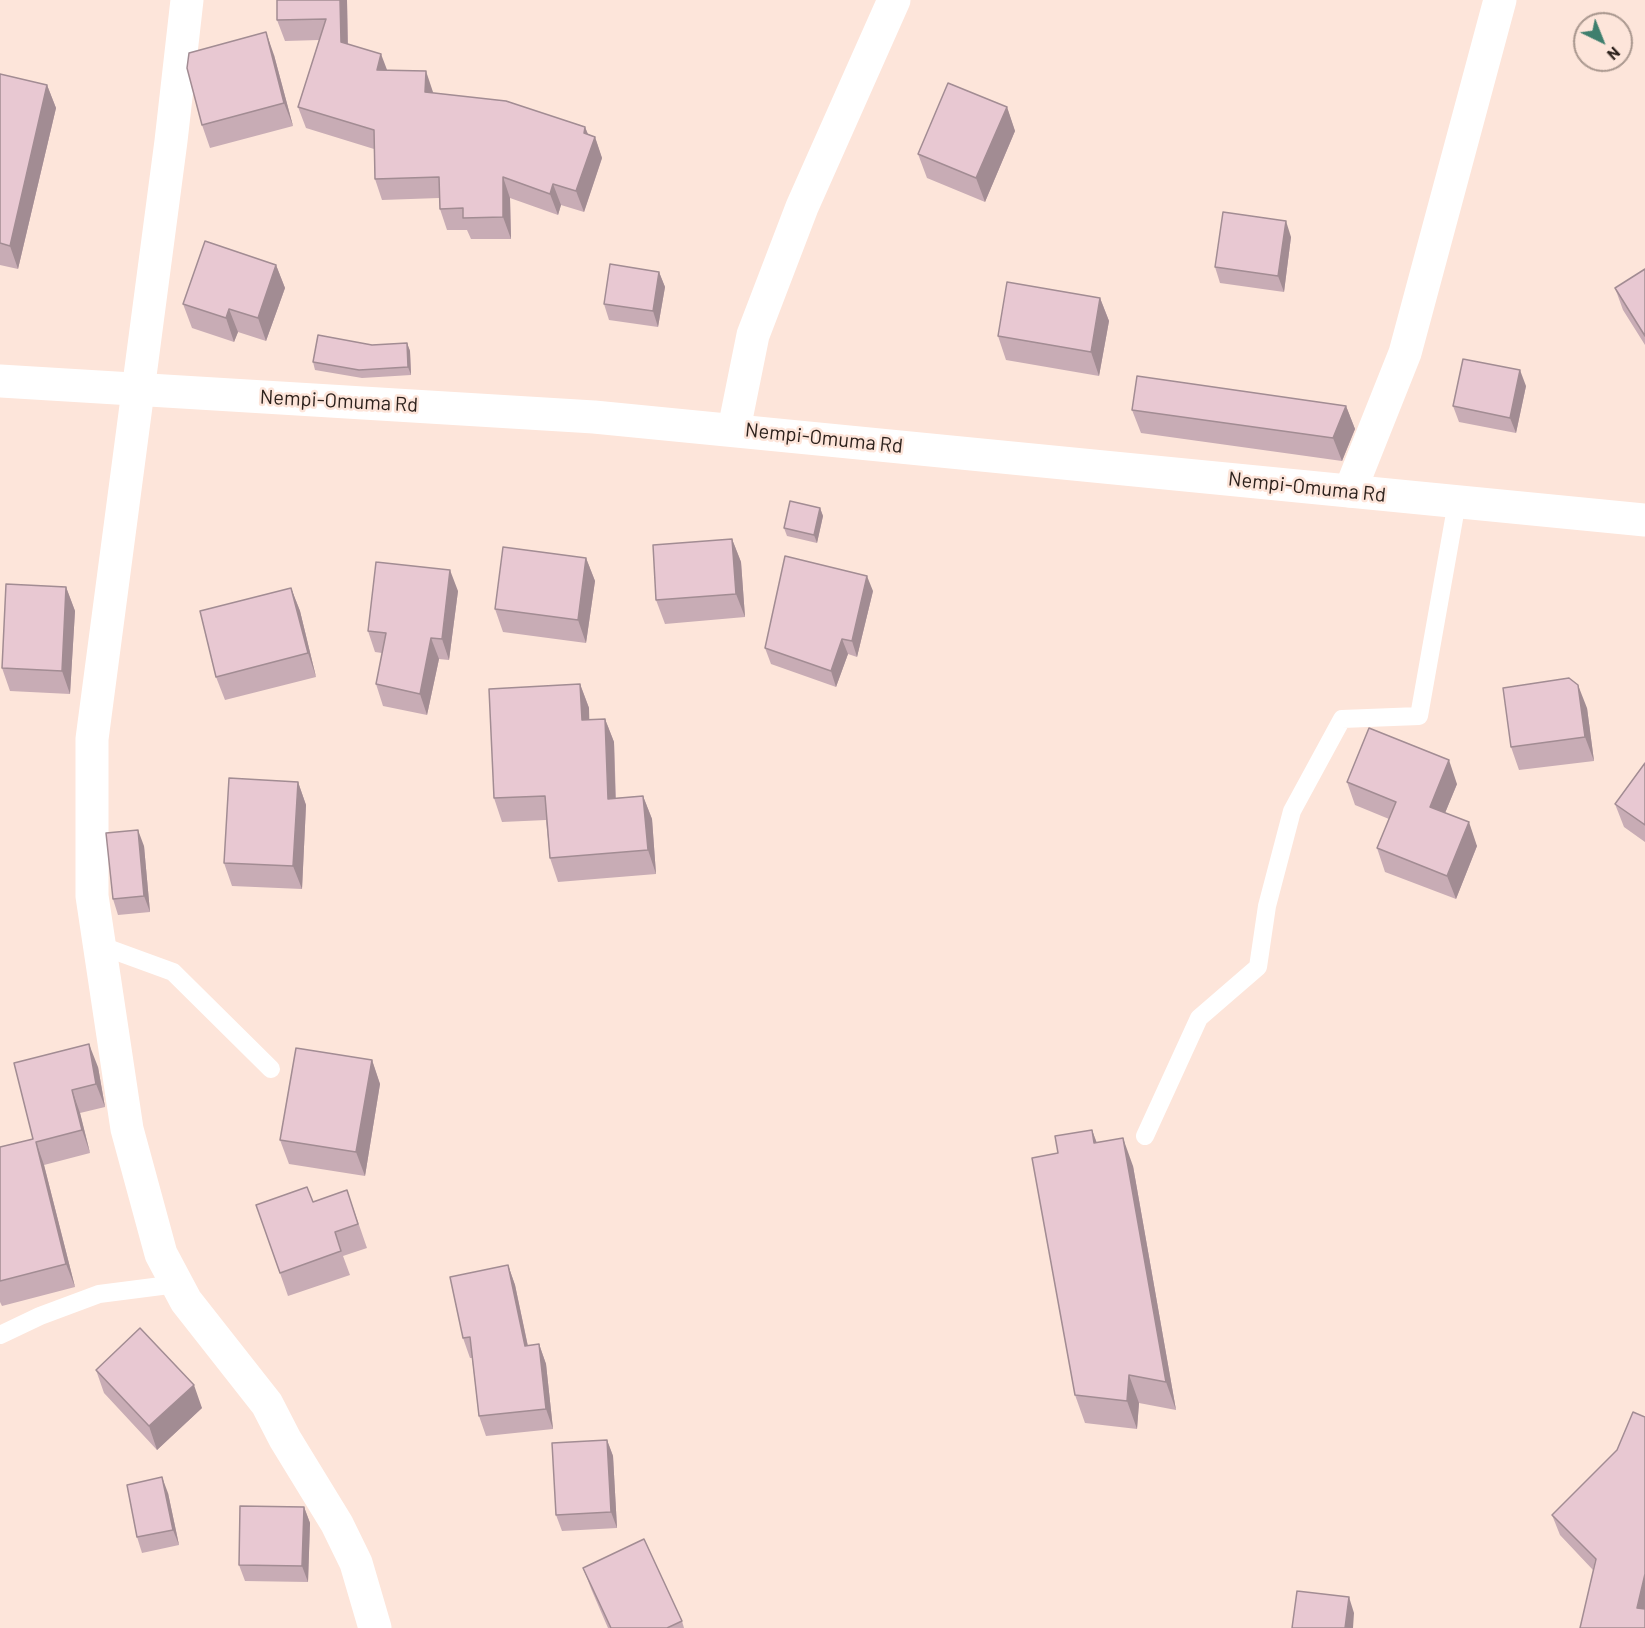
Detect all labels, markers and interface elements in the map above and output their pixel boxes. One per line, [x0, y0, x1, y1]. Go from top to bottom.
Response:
north arrow [1573, 12, 1633, 72]
text: N [1604, 43, 1625, 65]
street label: Nempi-Omuma Rd [259, 385, 419, 417]
street label: Nempi-Omuma Rd [744, 418, 904, 458]
street label: Nempi-Omuma Rd [1227, 467, 1387, 507]

